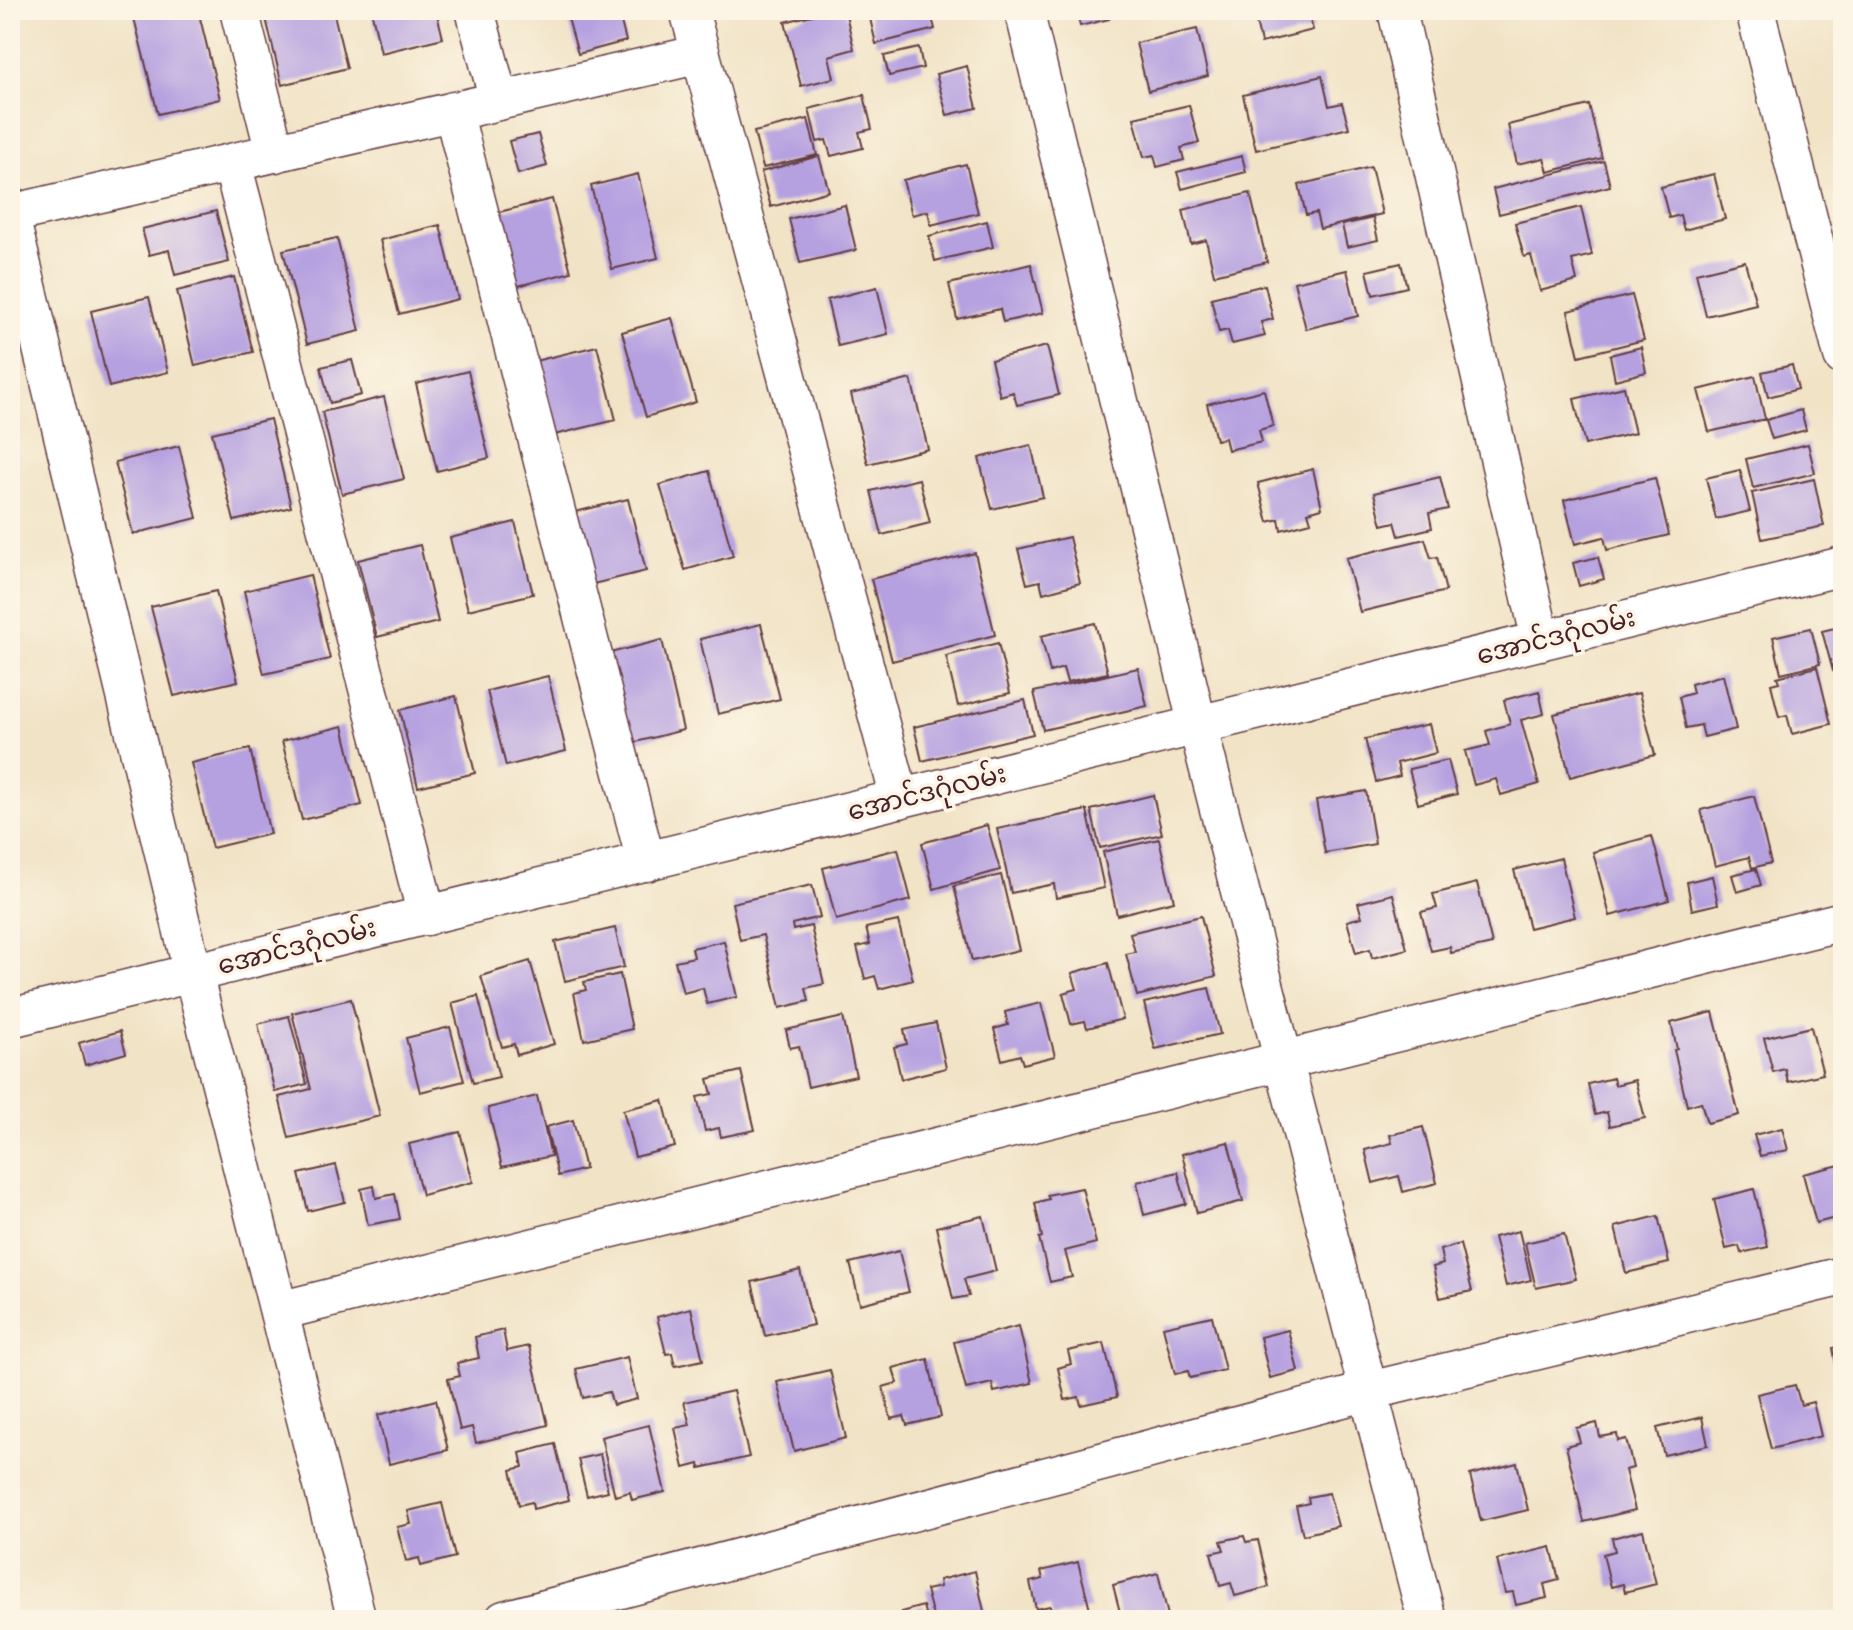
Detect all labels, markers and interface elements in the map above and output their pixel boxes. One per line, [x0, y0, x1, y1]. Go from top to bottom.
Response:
street label: အောင်ဒဂုံလမ်း [1473, 600, 1640, 676]
street label: အောင်ဒဂုံလမ်း [844, 756, 1011, 832]
street label: အောင်ဒဂုံလမ်း [214, 910, 381, 986]

